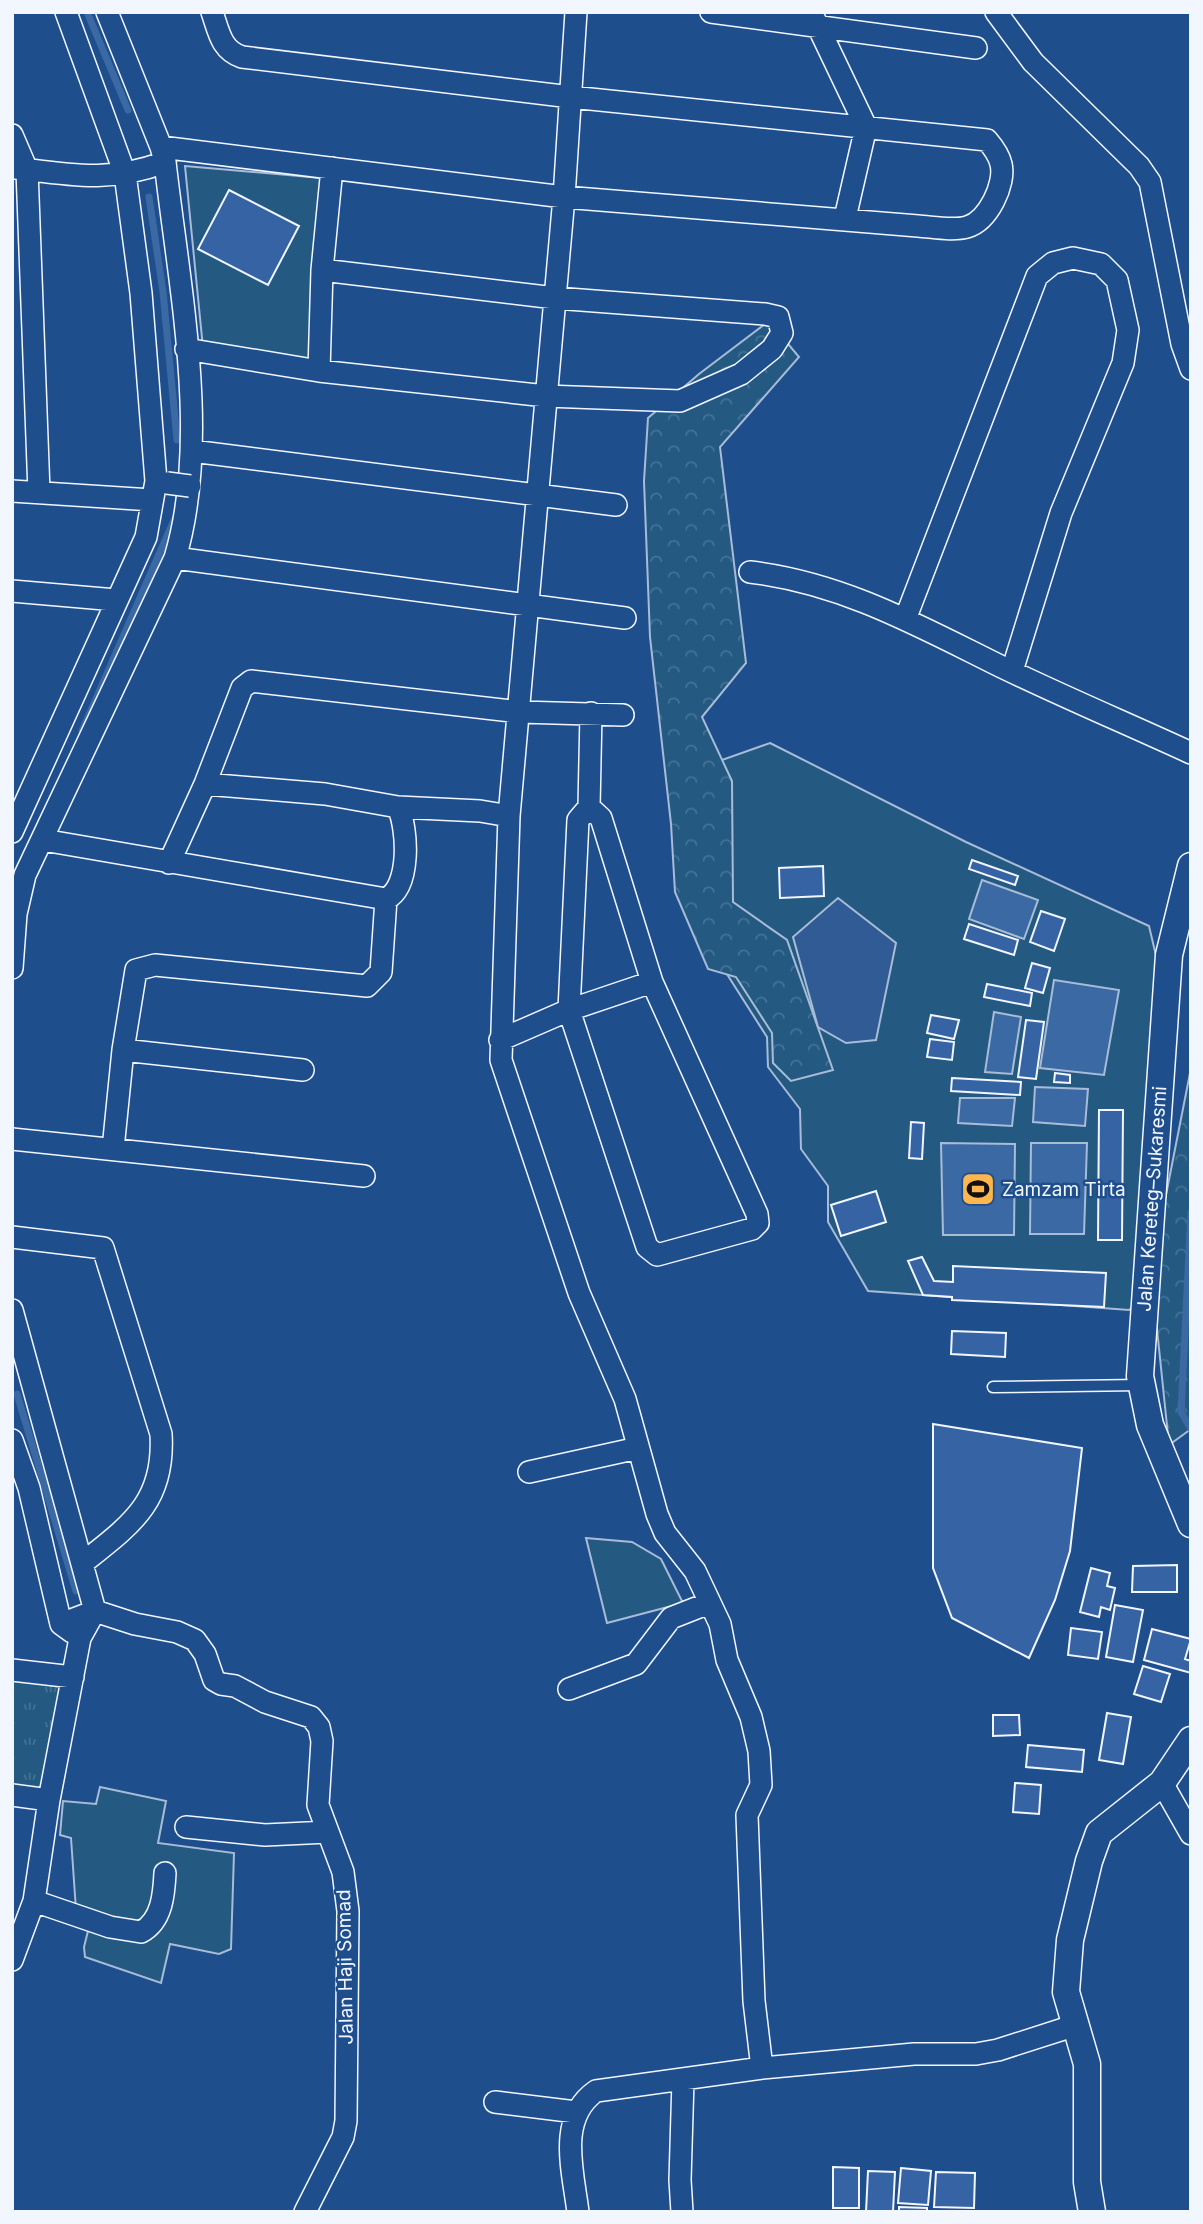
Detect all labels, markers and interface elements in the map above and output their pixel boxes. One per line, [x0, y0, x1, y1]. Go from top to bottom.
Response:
street label: Jalan Kereteg–Sukaresmi [1133, 1085, 1171, 1313]
sports icon: Zamzam Tirta [959, 1170, 997, 1208]
place label: Zamzam Tirta [1002, 1178, 1126, 1201]
street label: Jalan Haji Somad [332, 1889, 358, 2045]

